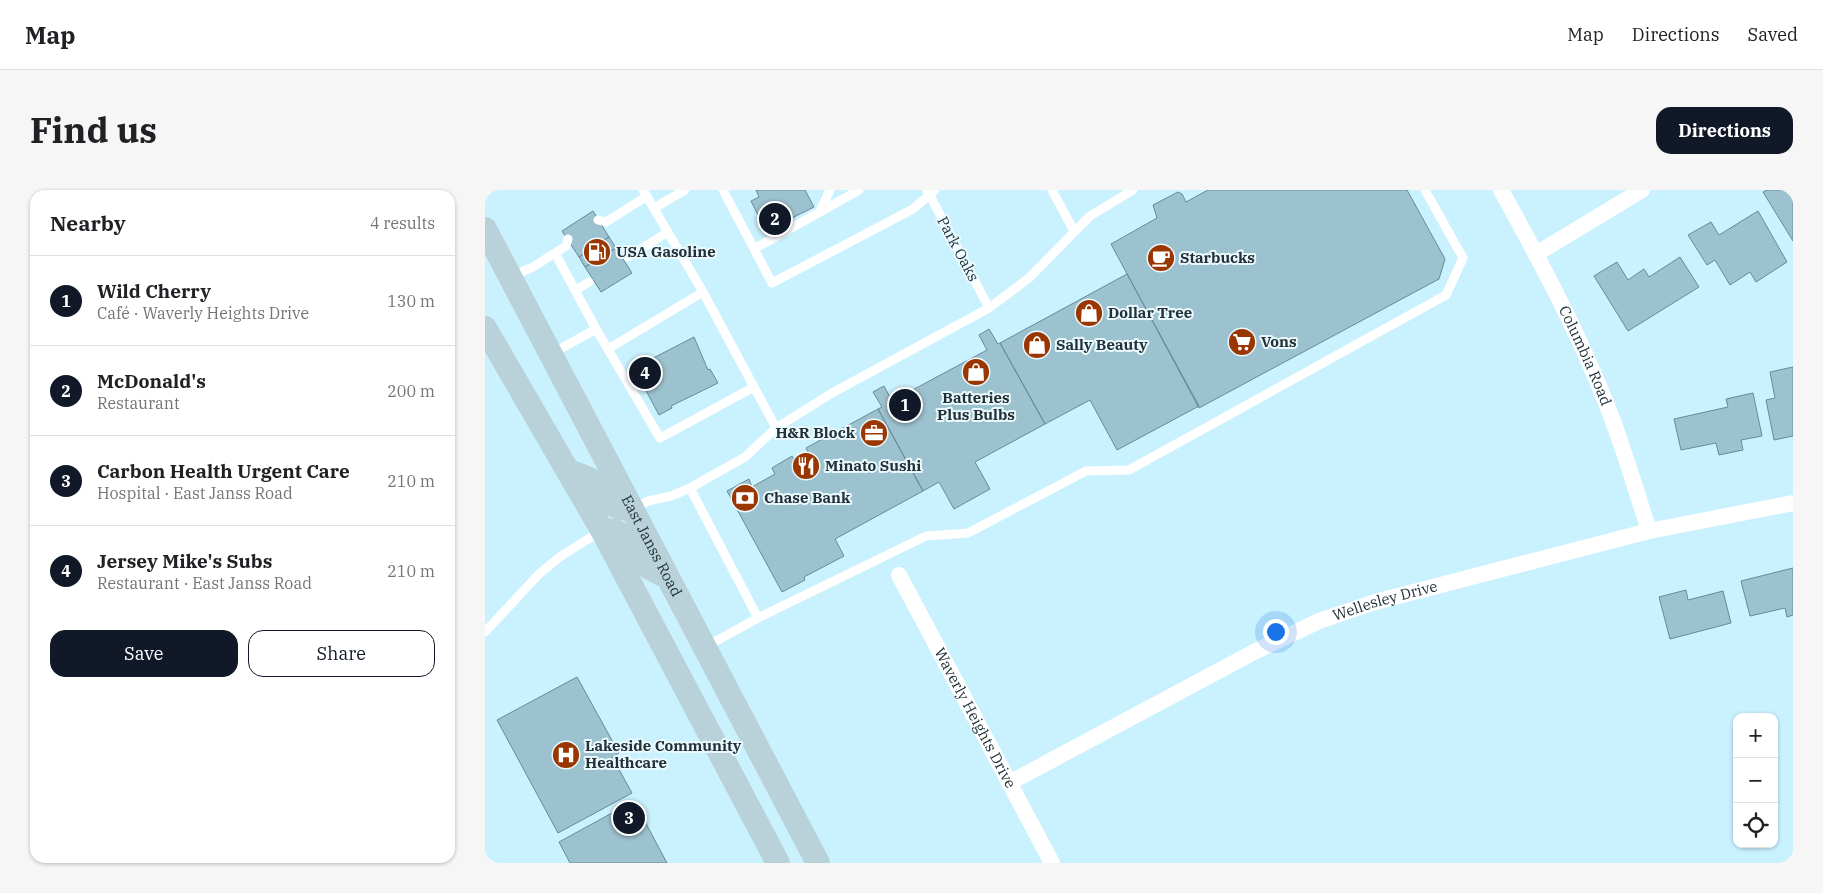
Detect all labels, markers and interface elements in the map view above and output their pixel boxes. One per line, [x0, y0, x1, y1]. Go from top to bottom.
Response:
text: Map [25, 19, 75, 51]
text: Map [1567, 23, 1604, 46]
text: Directions [1632, 23, 1720, 46]
text: Saved [1748, 23, 1798, 46]
text: Find us [30, 107, 157, 153]
button: Directions [1656, 107, 1793, 154]
pin: 2 [759, 200, 791, 238]
text: Nearby [50, 209, 126, 237]
text: 4 results [370, 213, 435, 233]
street label: Park Oaks [933, 213, 984, 285]
fuel station icon: USA Gasoline [582, 237, 612, 267]
place label: USA Gasoline [616, 242, 716, 261]
cafe icon: Starbucks [1146, 243, 1176, 273]
place label: Starbucks [1180, 248, 1255, 267]
text: Wild Cherry [97, 279, 211, 303]
text: 1 [61, 291, 71, 311]
text: 130 m [387, 291, 435, 311]
shop icon: Dollar Tree [1074, 298, 1104, 328]
street label: Columbia Road [1555, 302, 1616, 408]
text: Café · Waverly Heights Drive [97, 303, 309, 323]
place label: Dollar Tree [1108, 303, 1192, 322]
supermarket icon: Vons [1227, 327, 1257, 357]
shop icon: Sally Beauty [1022, 330, 1052, 360]
place label: Vons [1261, 332, 1297, 351]
place label: Sally Beauty [1056, 335, 1148, 354]
pin: 4 [629, 354, 661, 392]
shop icon: Batteries Plus Bulbs [961, 357, 991, 387]
text: McDonald's [97, 369, 206, 393]
text: 2 [61, 381, 71, 401]
text: 200 m [387, 381, 435, 401]
pin: 1 [889, 386, 921, 424]
place label: Batteries Plus Bulbs [937, 388, 1015, 424]
text: Restaurant [97, 393, 180, 413]
office icon: H&R Block [859, 418, 889, 448]
place label: H&R Block [775, 423, 856, 442]
restaurant icon: Minato Sushi [791, 451, 821, 481]
place label: Minato Sushi [825, 456, 921, 475]
text: Carbon Health Urgent Care [97, 459, 350, 483]
text: 3 [61, 471, 71, 491]
text: 210 m [387, 471, 435, 491]
text: Hospital · East Janss Road [97, 483, 293, 503]
bank icon: Chase Bank [730, 483, 760, 513]
place label: Chase Bank [764, 488, 851, 507]
street label: East Janss Road [617, 492, 686, 600]
text: Jersey Mike's Subs [97, 549, 272, 573]
text: 4 [61, 561, 71, 581]
text: 210 m [387, 561, 435, 581]
text: Restaurant · East Janss Road [97, 573, 312, 593]
street label: Wellesley Drive [1330, 576, 1439, 625]
your location [1263, 619, 1289, 645]
button: Save [50, 630, 238, 677]
button: Share [248, 630, 435, 677]
street label: Waverly Heights Drive [930, 644, 1021, 791]
map controls [1733, 713, 1778, 848]
button: + [1733, 713, 1778, 758]
place label: Lakeside Community Healthcare [585, 736, 742, 772]
hospital icon: Lakeside Community Healthcare [551, 740, 581, 770]
button: − [1733, 758, 1778, 803]
pin: 3 [613, 799, 645, 837]
button: locate [1733, 803, 1778, 848]

